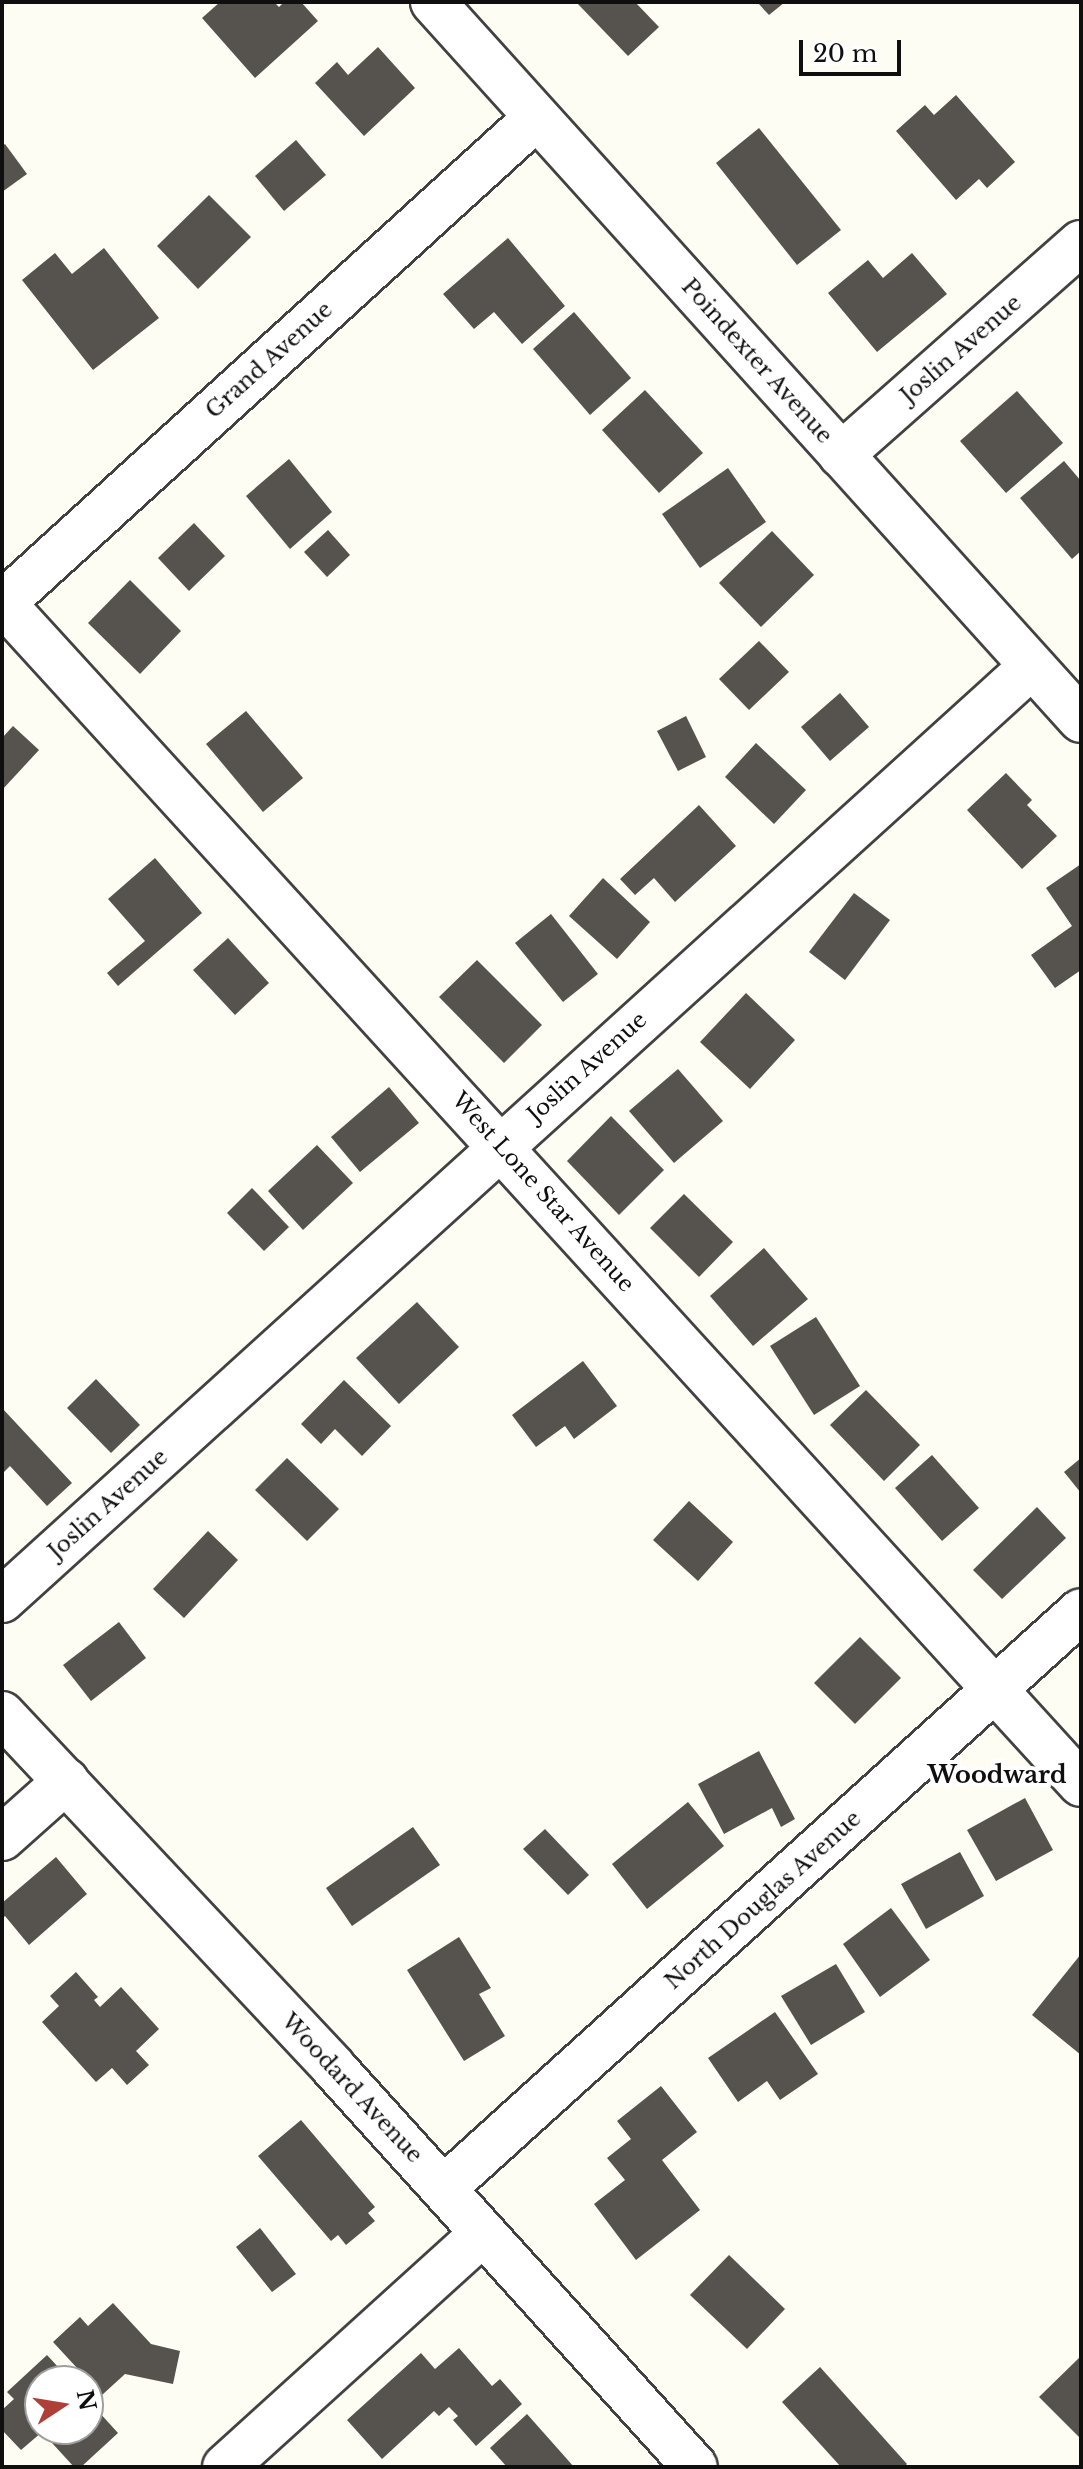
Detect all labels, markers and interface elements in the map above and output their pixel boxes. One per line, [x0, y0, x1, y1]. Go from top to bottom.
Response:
scale bar [803, 24, 905, 74]
text: 20 m [813, 39, 878, 68]
street label: Poindexter Avenue [676, 273, 838, 449]
street label: Joslin Avenue [895, 289, 1027, 409]
street label: Grand Avenue [200, 296, 338, 424]
street label: Joslin Avenue [522, 1006, 652, 1128]
street label: West Lone Star Avenue [446, 1086, 640, 1298]
street label: Joslin Avenue [43, 1443, 173, 1565]
district label: Woodward [927, 1761, 1067, 1789]
street label: North Douglas Avenue [659, 1805, 867, 1995]
street label: Woodard Avenue [276, 2008, 428, 2168]
north arrow [24, 2365, 104, 2445]
text: N [71, 2387, 101, 2413]

